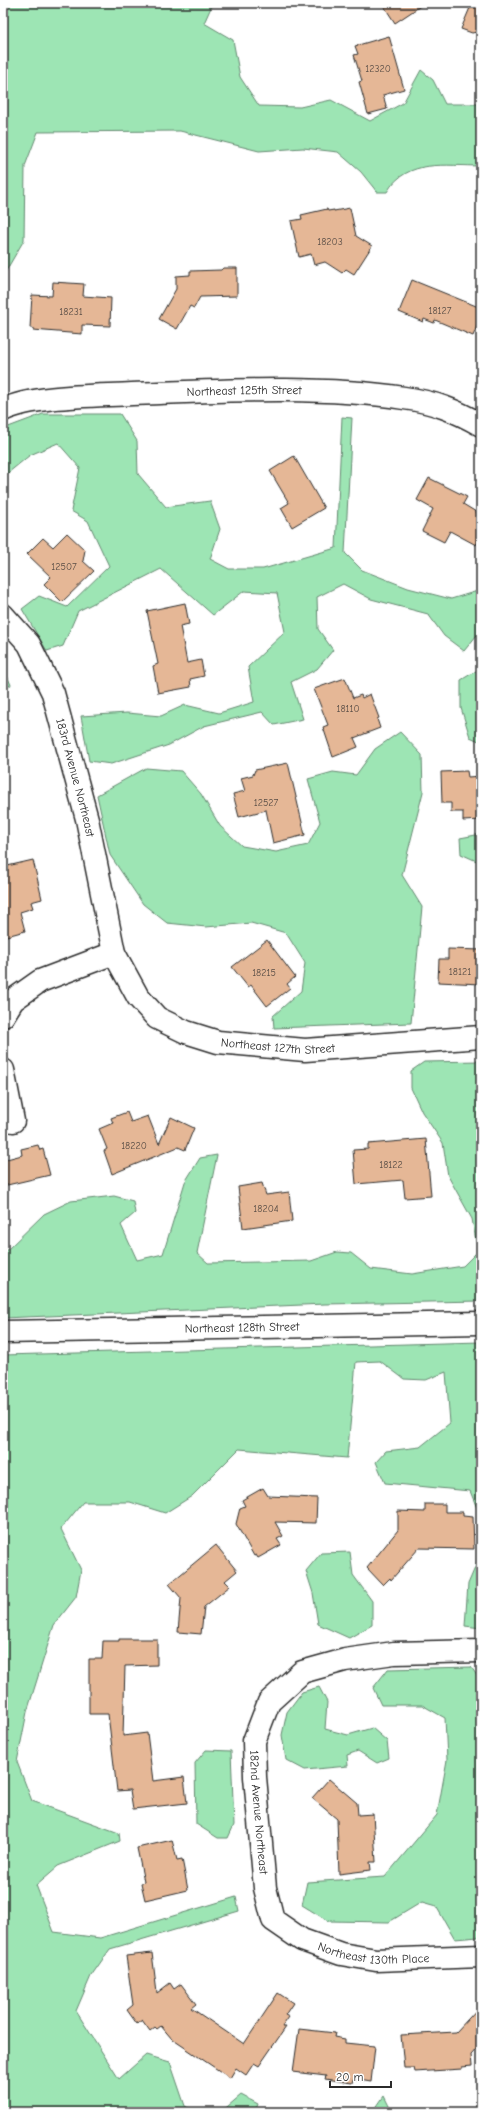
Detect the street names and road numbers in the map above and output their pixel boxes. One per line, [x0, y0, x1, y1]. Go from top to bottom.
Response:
street label: Northeast 125th Street [186, 383, 302, 399]
street label: 183rd Avenue Northeast [53, 717, 98, 839]
street label: Northeast 127th Street [220, 1035, 336, 1057]
street label: Northeast 128th Street [184, 1319, 300, 1336]
street label: 182nd Avenue Northeast [247, 1750, 271, 1875]
street label: Northeast 130th Place [316, 1939, 430, 1967]

